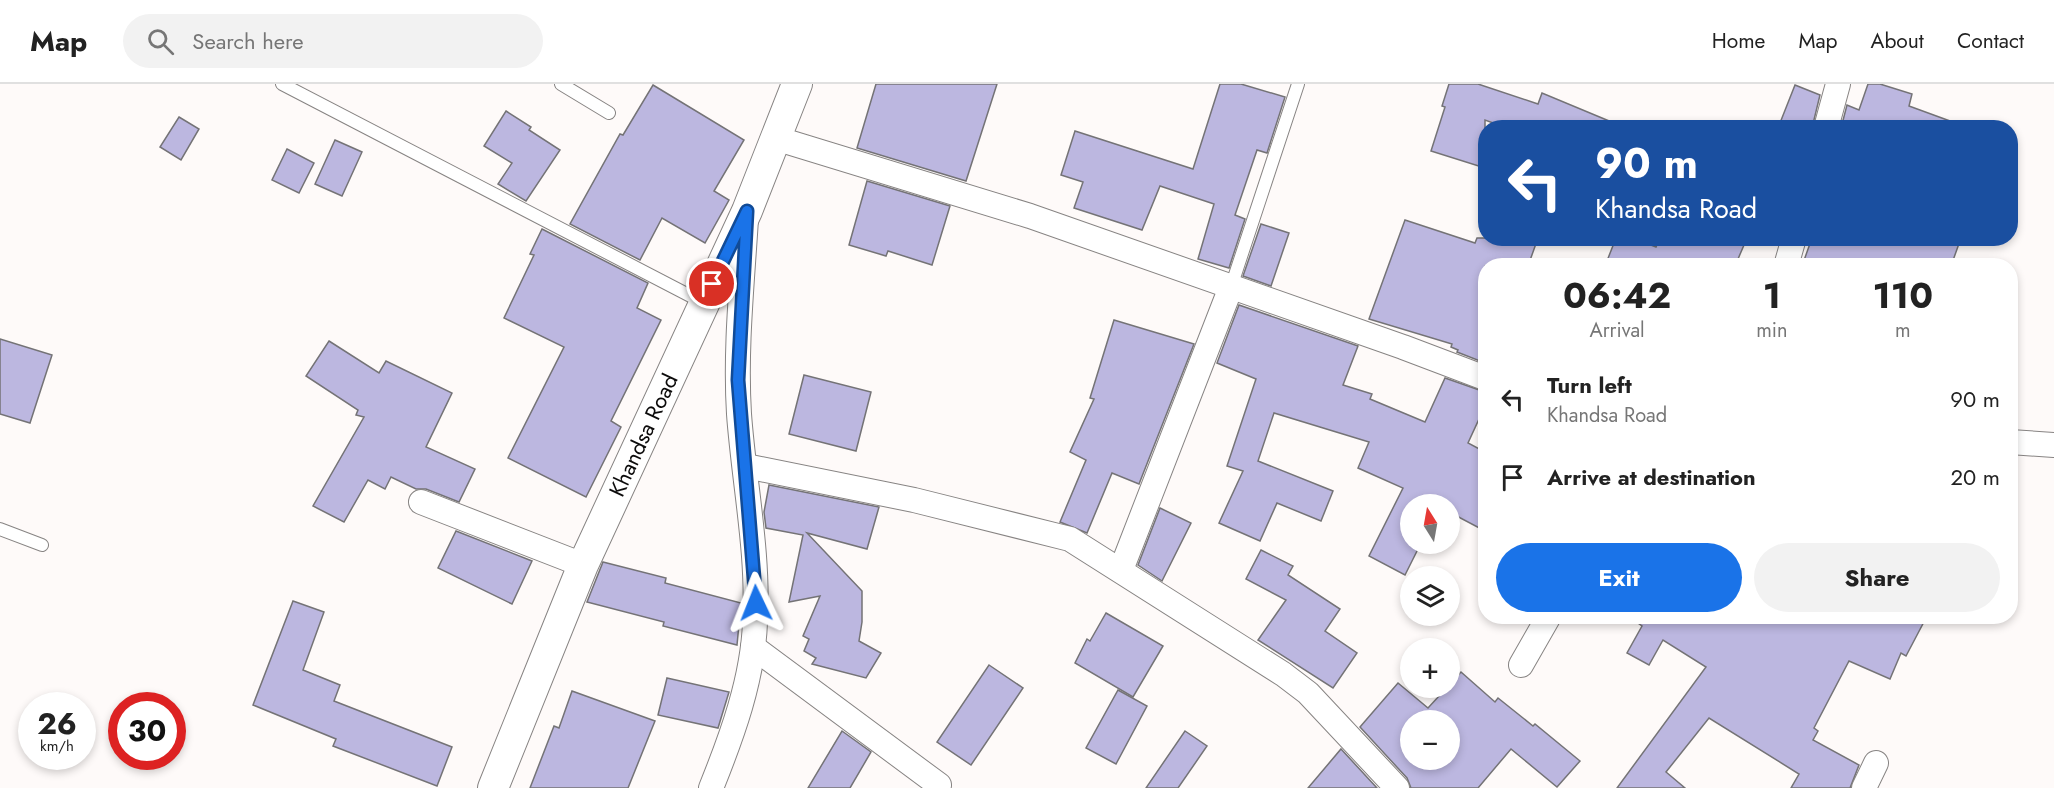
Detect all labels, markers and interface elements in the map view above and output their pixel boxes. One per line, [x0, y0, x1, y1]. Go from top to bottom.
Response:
search box [123, 14, 543, 68]
text: Map [30, 21, 87, 62]
icon: search [144, 25, 177, 58]
text: Search here [192, 25, 304, 57]
text: Home [1712, 26, 1765, 56]
text: Map [1798, 26, 1838, 56]
text: About [1871, 26, 1924, 56]
text: Contact [1957, 26, 2024, 56]
text: 90 m [1595, 133, 1698, 194]
icon: left [1496, 144, 1574, 222]
text: Khandsa Road [1595, 189, 1757, 228]
pin [686, 258, 737, 309]
icon: arrive [695, 267, 728, 300]
text: 06:42 [1563, 269, 1671, 321]
text: 1 [1763, 269, 1781, 321]
text: 110 [1873, 269, 1933, 321]
text: Arrival [1590, 316, 1645, 345]
text: min [1756, 316, 1788, 345]
text: m [1895, 316, 1911, 345]
street label: Khandsa Road [601, 368, 685, 502]
text: Turn left [1547, 369, 1632, 401]
icon: left [1496, 383, 1529, 416]
text: 90 m [1950, 383, 2000, 415]
text: Khandsa Road [1547, 401, 1667, 430]
icon: arrive [1496, 461, 1529, 494]
text: Arrive at destination [1547, 461, 1756, 493]
text: 20 m [1951, 461, 2000, 493]
north arrow [1400, 494, 1460, 554]
map controls [1400, 494, 1460, 770]
button: Exit [1496, 543, 1742, 612]
button: Share [1754, 543, 2000, 612]
button: layers [1400, 566, 1460, 626]
position arrow [724, 571, 788, 635]
button: + [1400, 638, 1460, 698]
speed limit sign: 30 [108, 692, 186, 770]
text: 26 [37, 702, 77, 745]
button: − [1400, 710, 1460, 770]
text: km/h [40, 735, 74, 757]

